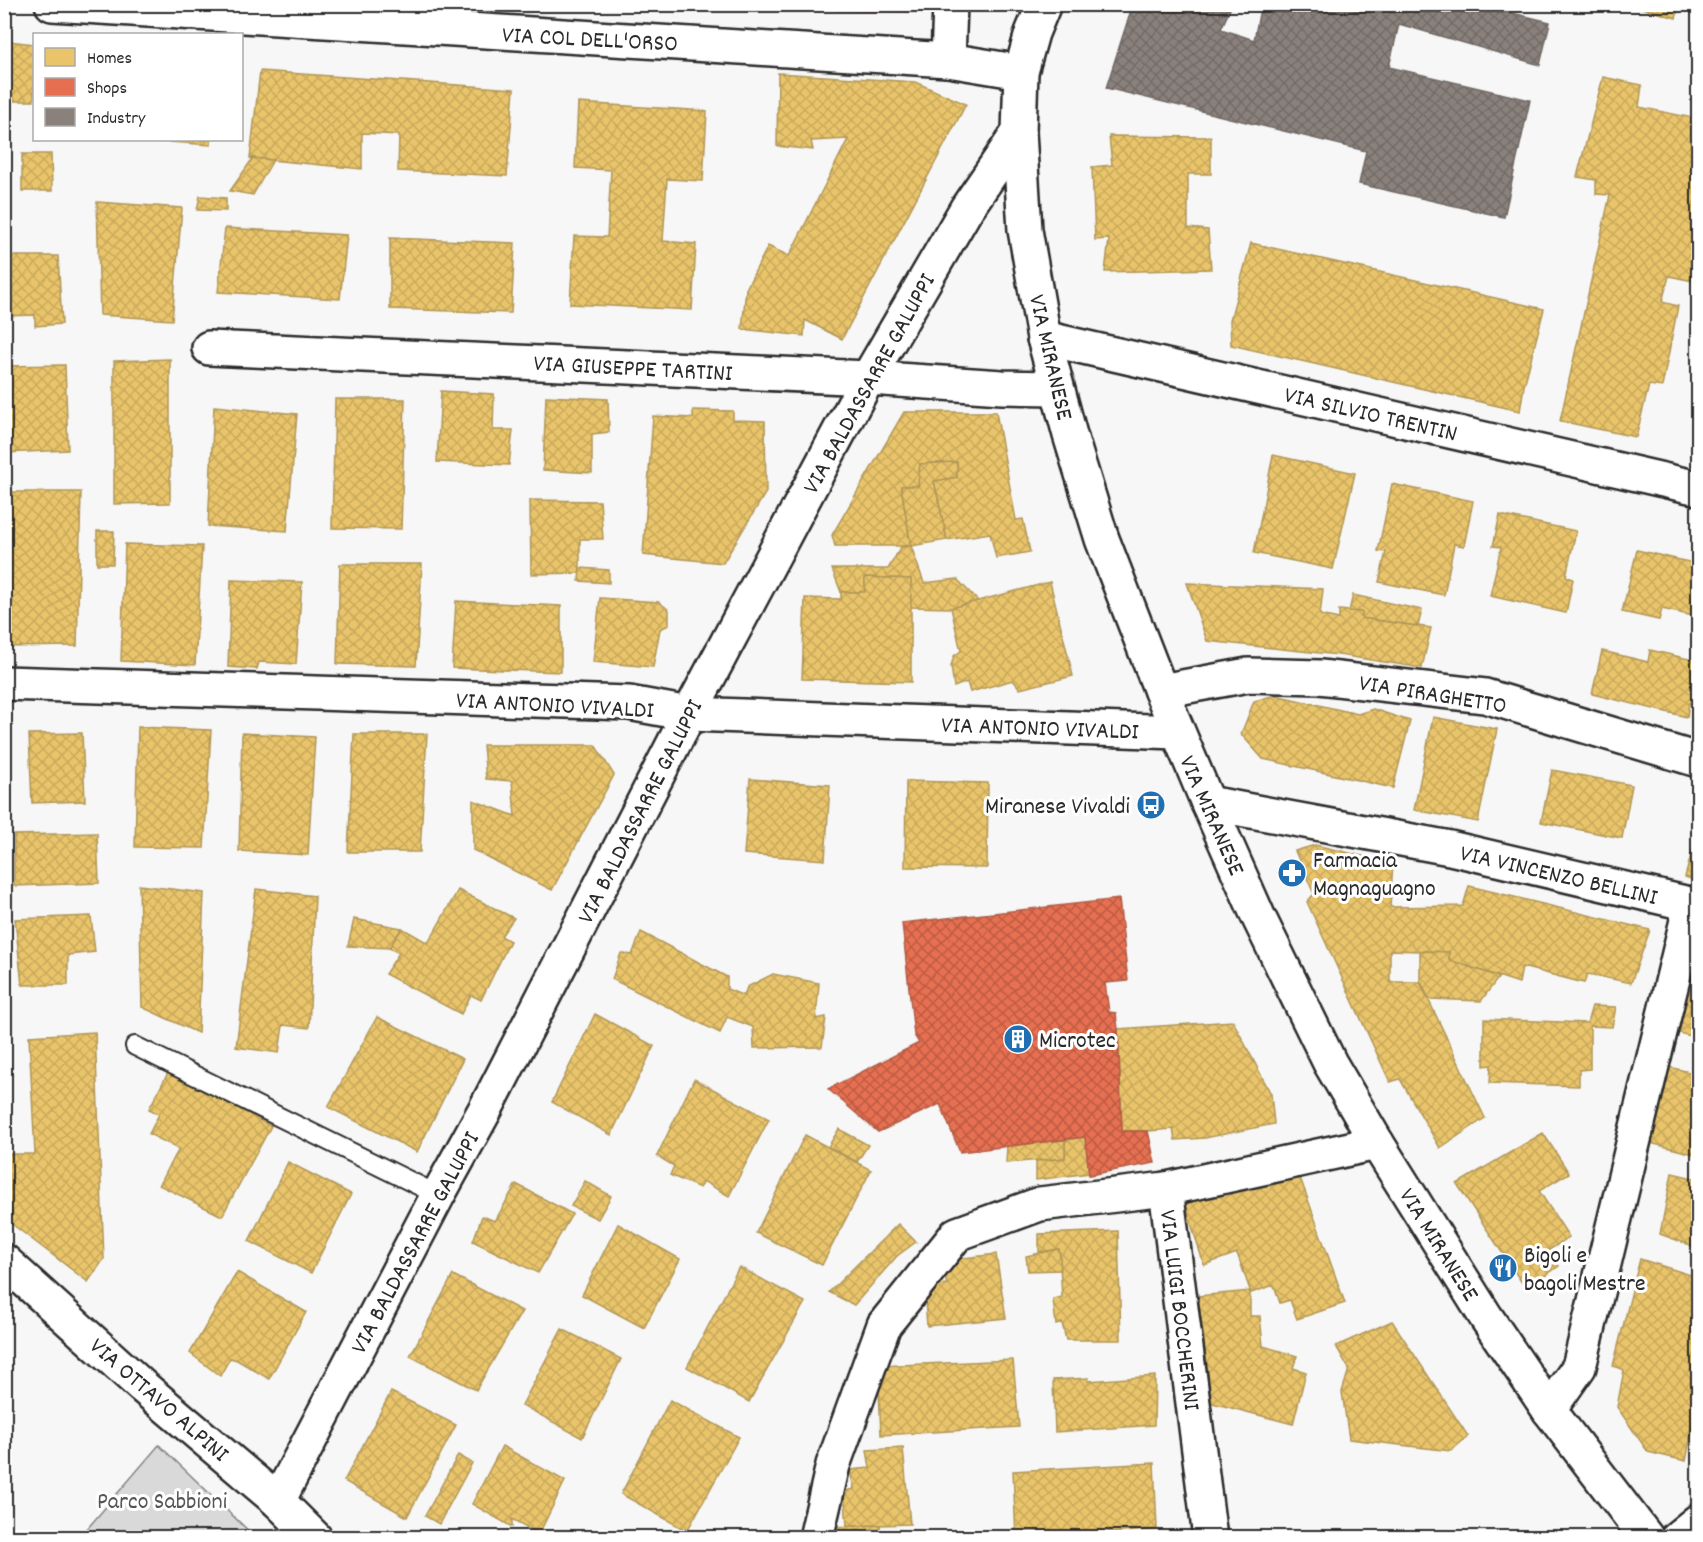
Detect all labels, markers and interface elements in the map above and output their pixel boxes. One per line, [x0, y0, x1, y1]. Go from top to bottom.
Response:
street label: VIA COL DELL'ORSO [501, 19, 679, 63]
legend [33, 33, 243, 141]
text: Homes [87, 47, 132, 72]
text: Shops [87, 77, 127, 102]
text: Industry [87, 107, 146, 132]
street label: VIA BALDASSARRE GALUPPI [796, 268, 946, 501]
street label: VIA MIRANESE [1018, 291, 1080, 424]
street label: VIA GIUSEPPE TARTINI [533, 348, 734, 392]
street label: VIA SILVIO TRENTIN [1280, 379, 1460, 452]
street label: VIA PIRAGHETTO [1356, 668, 1509, 724]
street label: VIA ANTONIO VIVALDI [455, 685, 655, 729]
street label: VIA BALDASSARRE GALUPPI [570, 694, 713, 930]
street label: VIA ANTONIO VIVALDI [940, 710, 1140, 750]
street label: VIA MIRANESE [1169, 751, 1252, 882]
bus stop icon: Miranese Vivaldi [1135, 789, 1167, 821]
place label: Miranese Vivaldi [985, 791, 1130, 825]
street label: VIA VINCENZO BELLINI [1456, 838, 1661, 916]
place label: Farmacia Magnaguagno [1313, 845, 1436, 907]
pharmacy icon: Farmacia Magnaguagno [1276, 857, 1308, 889]
building icon: Microtec [1002, 1023, 1034, 1055]
place label: Microtec [1039, 1025, 1116, 1059]
street label: VIA BALDASSARRE GALUPPI [344, 1126, 490, 1361]
street label: VIA MIRANESE [1389, 1182, 1486, 1309]
street label: VIA LUIGI BOCCHERINI [1149, 1208, 1207, 1413]
place label: Bigoli e bagoli Mestre [1524, 1240, 1646, 1302]
restaurant icon: Bigoli e bagoli Mestre [1487, 1252, 1519, 1284]
street label: VIA OTTAVO ALPINI [81, 1331, 236, 1472]
park label: Parco Sabbioni [97, 1486, 227, 1520]

